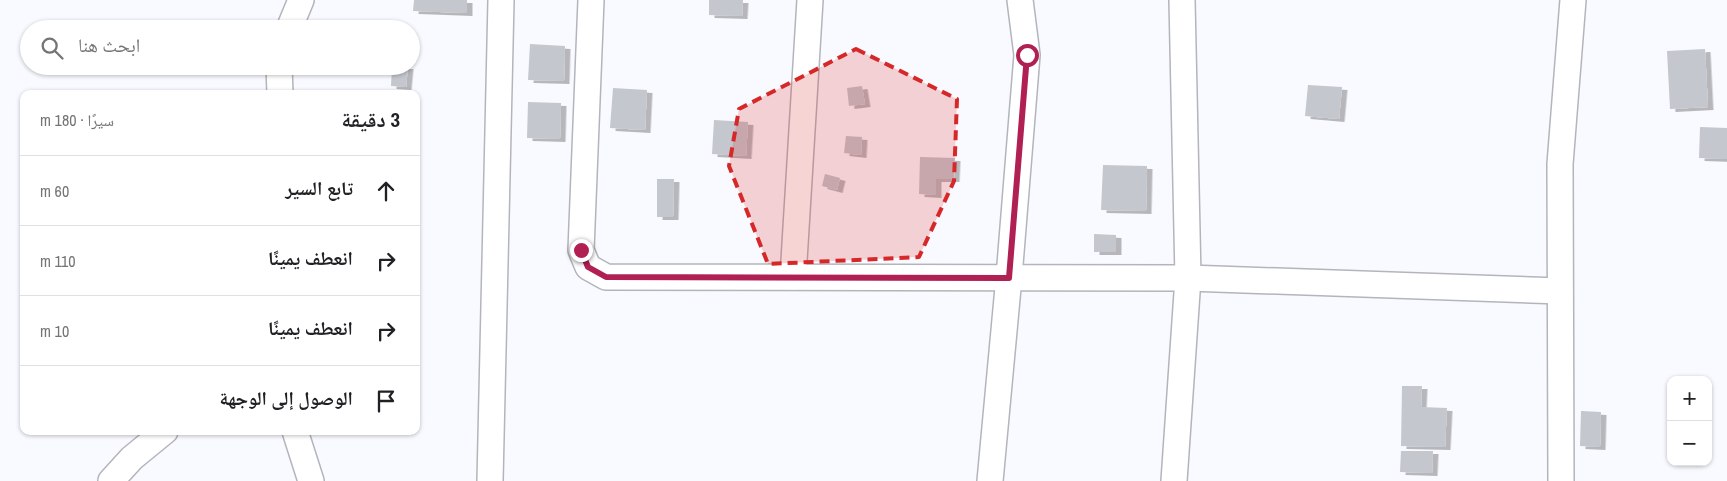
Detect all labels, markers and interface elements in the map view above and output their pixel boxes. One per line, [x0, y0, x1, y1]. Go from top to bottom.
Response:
search box [20, 20, 420, 75]
text: ابحث هنا [78, 32, 140, 58]
icon: search [38, 34, 66, 62]
route start [1016, 44, 1039, 67]
text: 3 دقيقة [342, 105, 400, 134]
text: سيرًا · 180 m [40, 109, 114, 131]
text: تابع السير [285, 175, 353, 201]
icon: ahead [372, 177, 400, 205]
text: 60 m [40, 180, 69, 202]
route end [570, 239, 593, 262]
text: انعطف يمينًا [268, 245, 353, 271]
icon: right [372, 247, 400, 275]
text: 110 m [40, 250, 76, 272]
text: انعطف يمينًا [268, 315, 353, 341]
icon: right [372, 317, 400, 345]
text: 10 m [40, 320, 69, 342]
map controls [1667, 376, 1712, 466]
button: + [1667, 376, 1712, 421]
text: الوصول إلى الوجهة [219, 385, 353, 411]
icon: arrive [372, 387, 400, 415]
button: − [1667, 421, 1712, 466]

